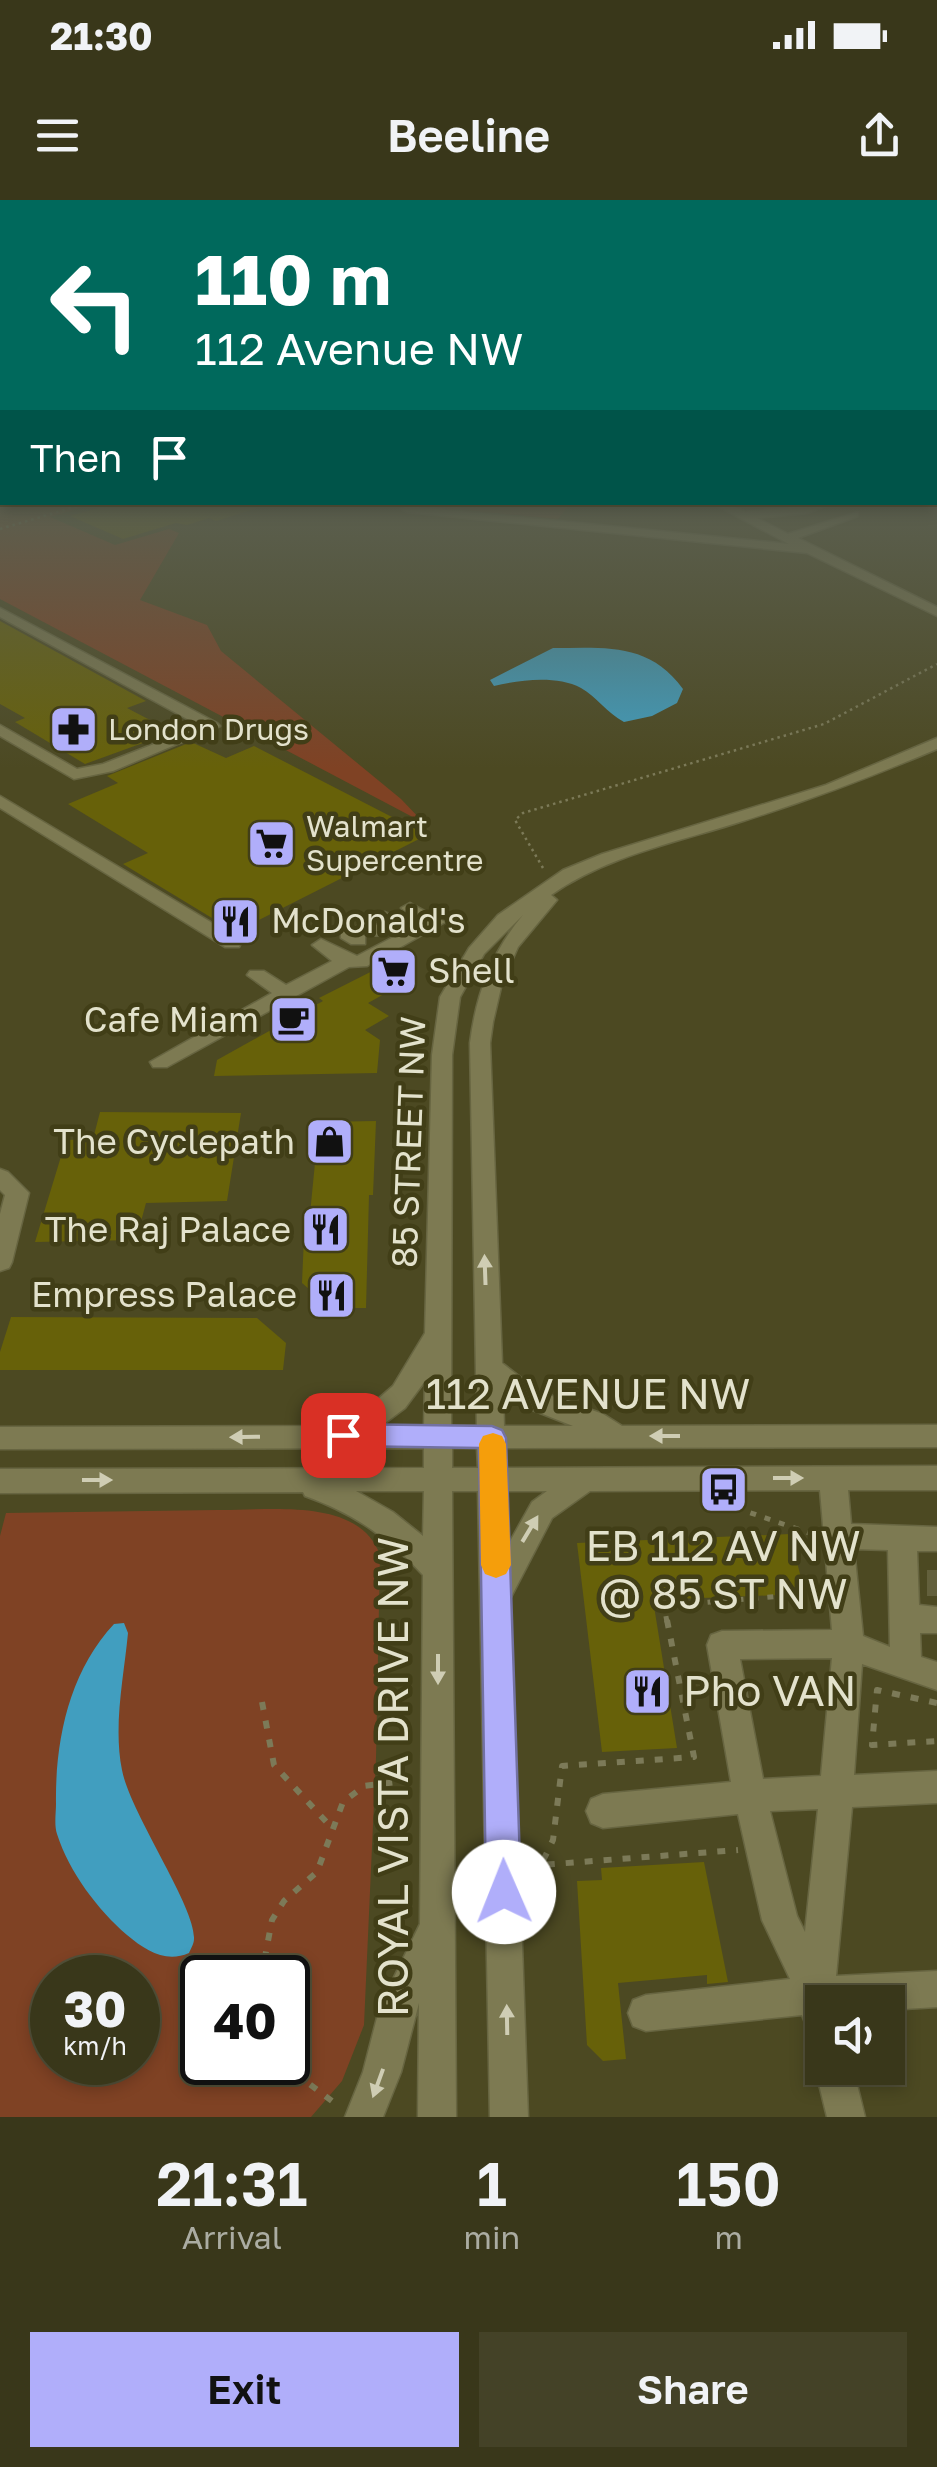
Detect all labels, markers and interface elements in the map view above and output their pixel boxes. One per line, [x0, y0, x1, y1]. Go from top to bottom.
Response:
text: 21:30 [50, 13, 153, 58]
icon: menu [30, 108, 85, 163]
text: Beeline [387, 108, 550, 162]
icon: share [852, 108, 907, 163]
text: 110 m [195, 236, 391, 320]
icon: left [30, 240, 160, 370]
text: 112 Avenue NW [195, 321, 524, 375]
icon: arrive [142, 430, 197, 485]
text: Then [30, 435, 122, 480]
pharmacy icon: London Drugs [47, 704, 99, 756]
place label: London Drugs [108, 711, 309, 747]
place label: Walmart Supercentre [306, 808, 483, 878]
supermarket icon: Walmart Supercentre [245, 818, 297, 870]
restaurant icon: McDonald's [210, 895, 262, 947]
place label: McDonald's [271, 899, 466, 941]
supermarket icon: Shell [367, 945, 419, 997]
place label: Shell [428, 949, 515, 991]
cafe icon: Cafe Miam [268, 994, 320, 1046]
place label: Cafe Miam [84, 998, 259, 1040]
street label: 85 STREET NW [383, 1015, 433, 1268]
shop icon: The Cyclepath [304, 1116, 356, 1168]
place label: The Cyclepath [53, 1120, 295, 1162]
restaurant icon: The Raj Palace [300, 1204, 352, 1256]
place label: The Raj Palace [45, 1208, 291, 1250]
one-way arrow [477, 1253, 493, 1285]
restaurant icon: Empress Palace [306, 1269, 358, 1321]
place label: Empress Palace [31, 1273, 297, 1315]
street label: 112 AVENUE NW [426, 1368, 750, 1418]
pin [301, 1393, 386, 1478]
icon: arrive [316, 1408, 371, 1463]
one-way arrow [648, 1428, 680, 1444]
one-way arrow [229, 1429, 261, 1445]
bus stop icon: EB 112 AV NW @ 85 ST NW [697, 1464, 749, 1516]
one-way arrow [772, 1470, 804, 1486]
one-way arrow [82, 1472, 114, 1488]
one-way arrow [521, 1514, 538, 1543]
place label: EB 112 AV NW @ 85 ST NW [585, 1520, 861, 1618]
street label: ROYAL VISTA DRIVE NW [367, 1537, 417, 2017]
one-way arrow [429, 1653, 445, 1685]
restaurant icon: Pho VAN [622, 1665, 674, 1717]
place label: Pho VAN [683, 1665, 856, 1715]
position arrow [452, 1840, 556, 1944]
speed limit sign: 40 [180, 1955, 310, 2085]
text: 30 [63, 1978, 126, 2038]
map controls [805, 1985, 905, 2085]
button: sound [805, 1985, 905, 2085]
one-way arrow [498, 2003, 514, 2035]
text: km/h [63, 2030, 127, 2061]
one-way arrow [370, 2068, 385, 2098]
text: 21:31 [156, 2147, 307, 2219]
text: 1 [477, 2147, 507, 2219]
text: 150 [676, 2147, 781, 2219]
text: Arrival [182, 2218, 282, 2256]
text: min [464, 2218, 520, 2256]
text: m [714, 2218, 743, 2256]
button: Exit [30, 2332, 459, 2447]
button: Share [479, 2332, 907, 2447]

